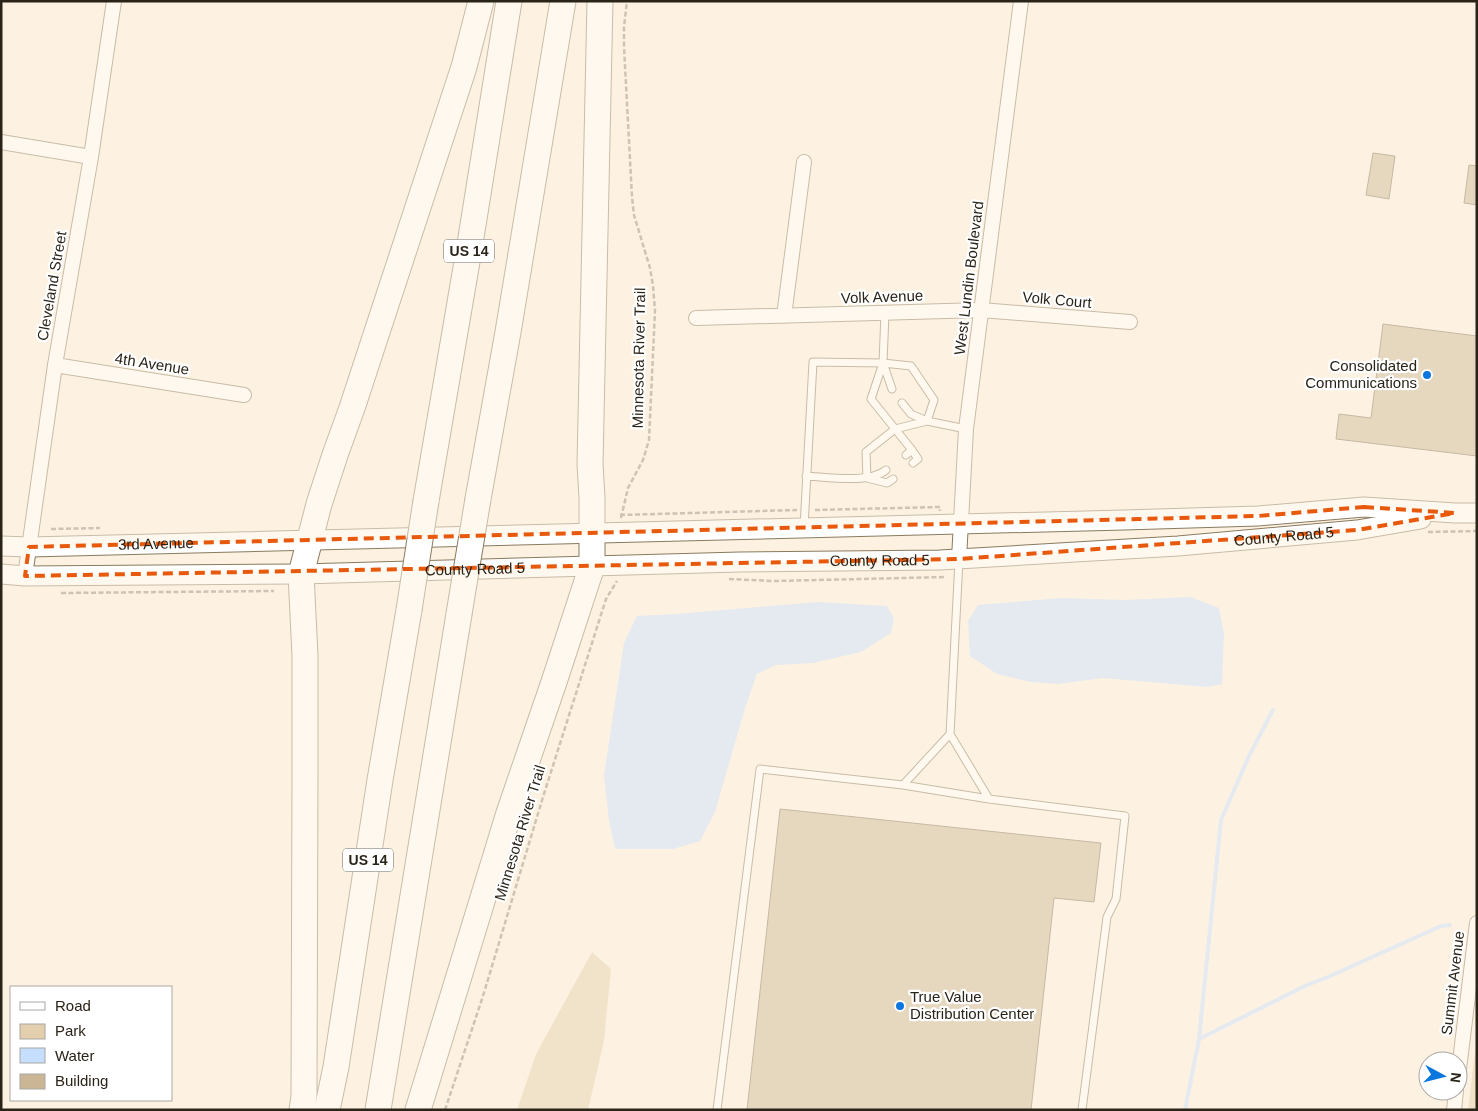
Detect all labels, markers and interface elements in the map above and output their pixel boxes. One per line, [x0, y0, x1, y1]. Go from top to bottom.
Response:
street label: West Lundin Boulevard [951, 200, 986, 356]
street label: Cleveland Street [34, 229, 70, 342]
road number: US 14 [444, 240, 494, 262]
street label: Minnesota River Trail [629, 287, 648, 429]
street label: Volk Avenue [841, 287, 923, 306]
street label: Volk Court [1022, 288, 1093, 311]
street label: 4th Avenue [114, 349, 190, 378]
place label: Consolidated Communications [1305, 357, 1417, 391]
marker: Consolidated Communications [1421, 369, 1433, 381]
street label: County Road 5 [1233, 523, 1334, 549]
street label: 3rd Avenue [118, 534, 194, 553]
street label: County Road 5 [830, 551, 930, 569]
street label: County Road 5 [425, 559, 525, 579]
street label: Minnesota River Trail [491, 763, 548, 903]
road number: US 14 [343, 848, 393, 872]
street label: Summit Avenue [1438, 930, 1467, 1036]
legend [10, 986, 172, 1101]
place label: True Value Distribution Center [910, 988, 1034, 1022]
text: Road [55, 997, 91, 1014]
marker: True Value Distribution Center [894, 1000, 906, 1012]
text: Park [55, 1022, 86, 1039]
text: Water [55, 1047, 94, 1064]
north arrow [1418, 1051, 1468, 1101]
text: Building [55, 1072, 108, 1089]
text: N [1447, 1072, 1464, 1084]

